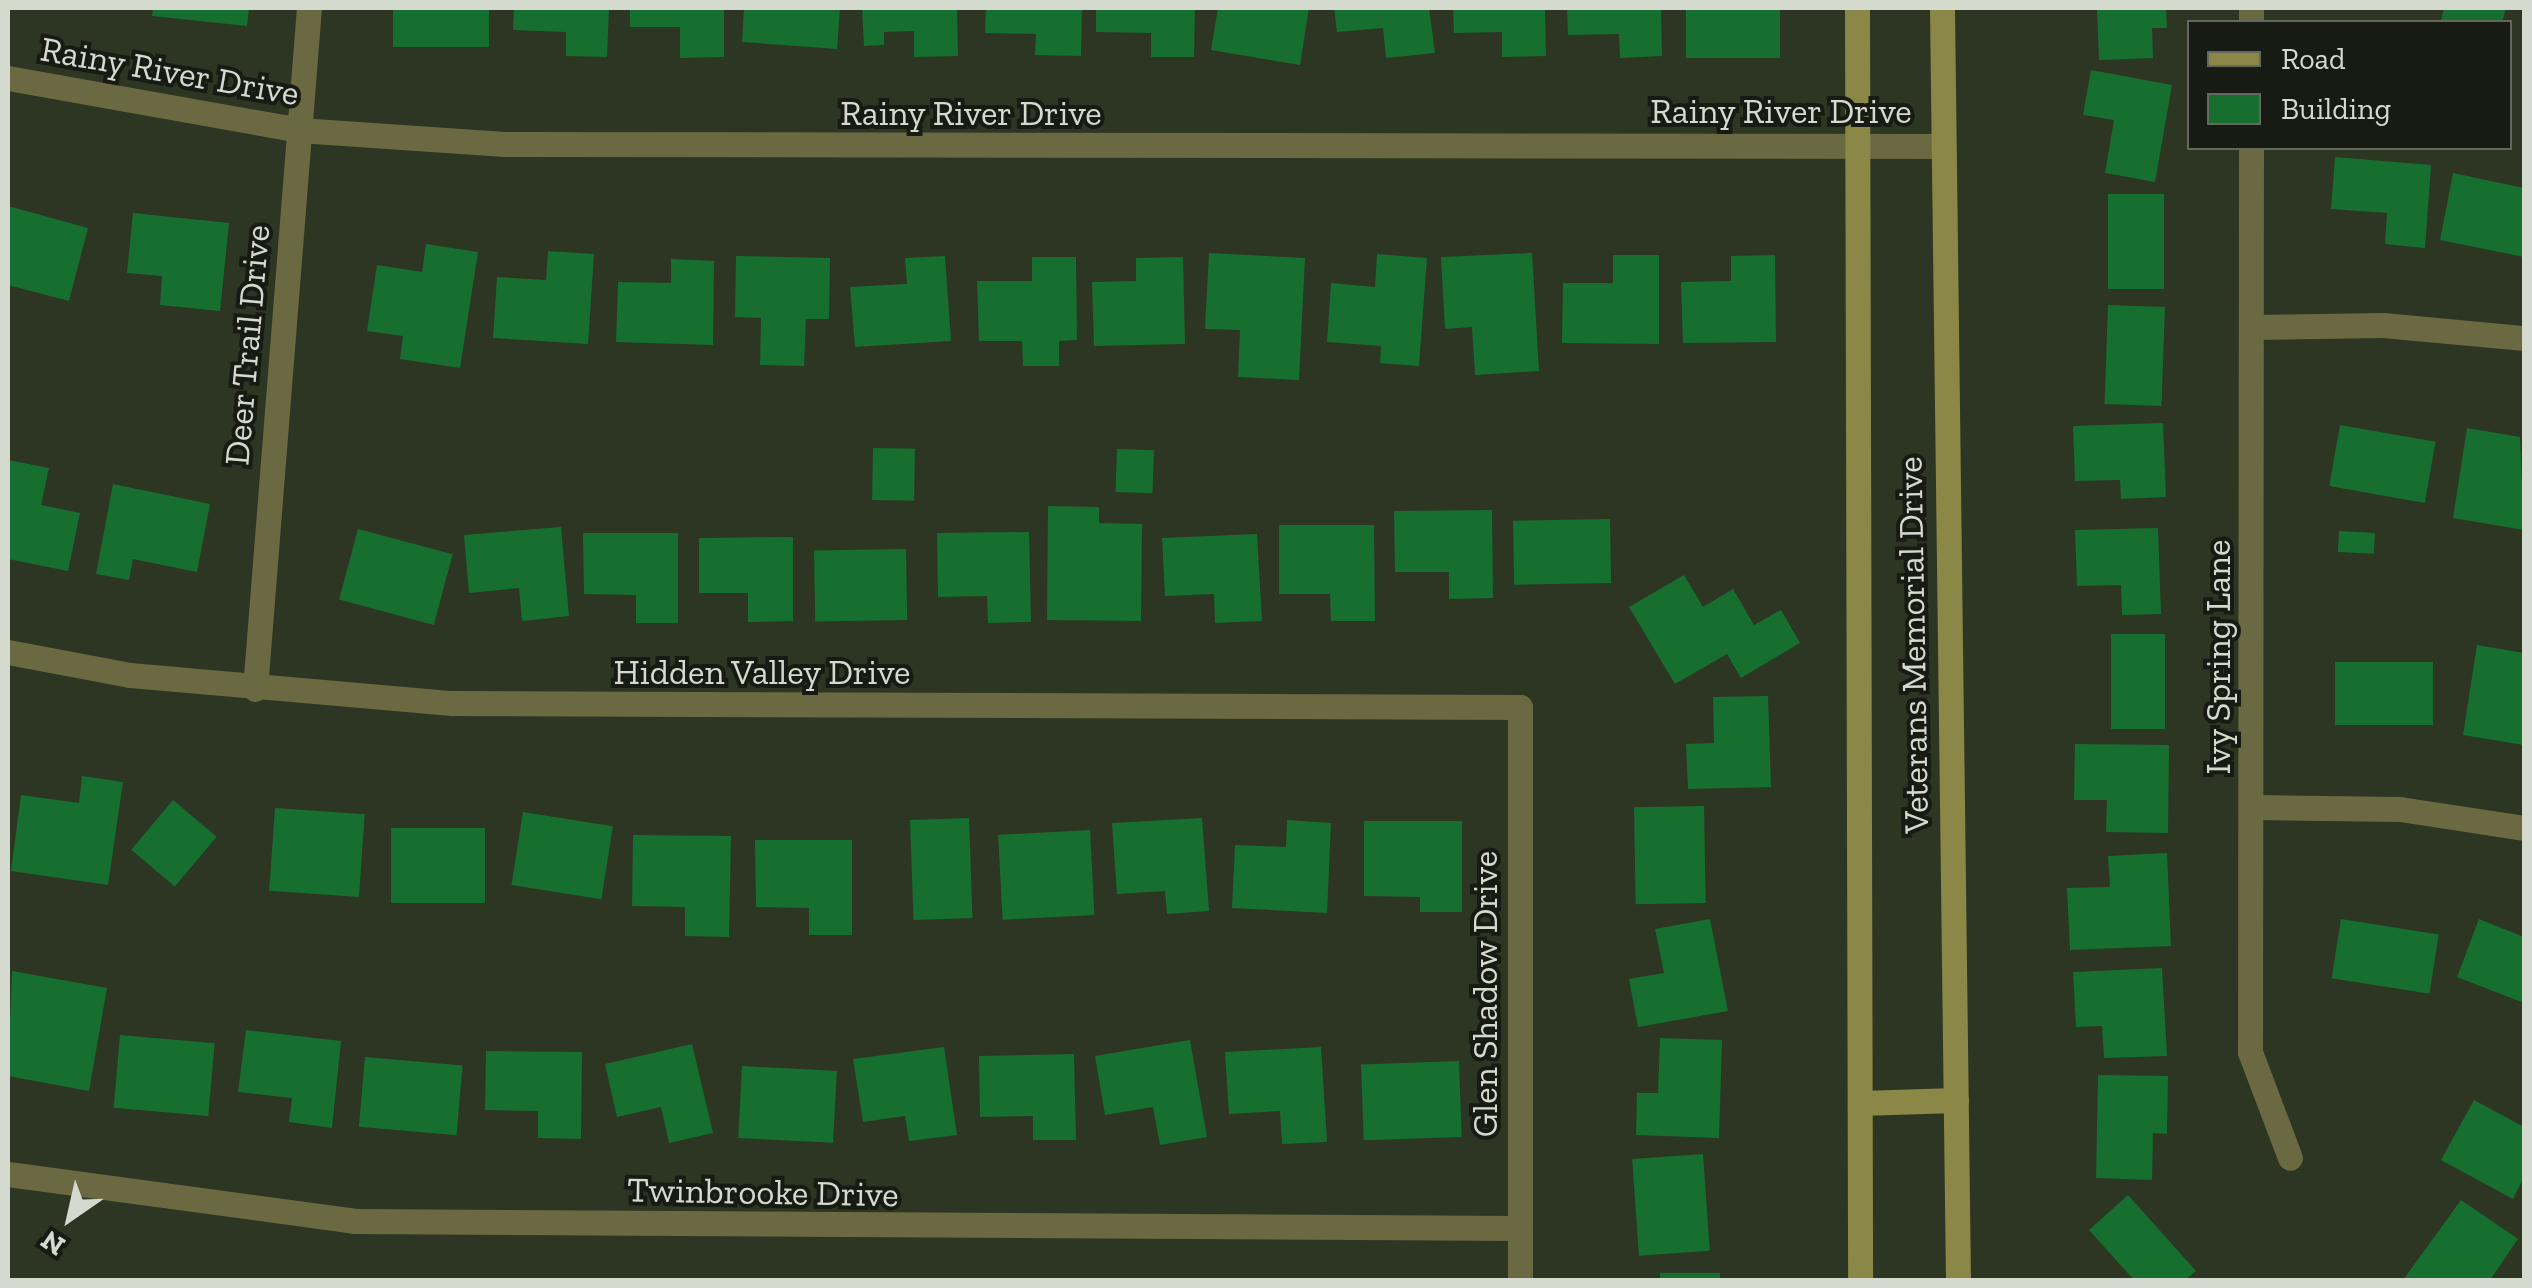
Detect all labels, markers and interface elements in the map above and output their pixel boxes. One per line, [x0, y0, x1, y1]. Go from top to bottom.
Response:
legend [2187, 20, 2512, 150]
street label: Rainy River Drive [37, 27, 303, 115]
text: Road [2281, 41, 2346, 77]
street label: Rainy River Drive [1649, 90, 1913, 132]
text: Building [2281, 91, 2391, 127]
street label: Rainy River Drive [839, 92, 1103, 134]
street label: Deer Trail Drive [216, 222, 278, 468]
street label: Veterans Memorial Drive [1889, 456, 1937, 834]
street label: Ivy Spring Lane [2197, 539, 2239, 775]
street label: Hidden Valley Drive [612, 651, 912, 693]
street label: Glen Shadow Drive [1464, 850, 1506, 1138]
north arrow [20, 1168, 120, 1268]
street label: Twinbrooke Drive [627, 1169, 899, 1215]
text: N [35, 1224, 71, 1263]

